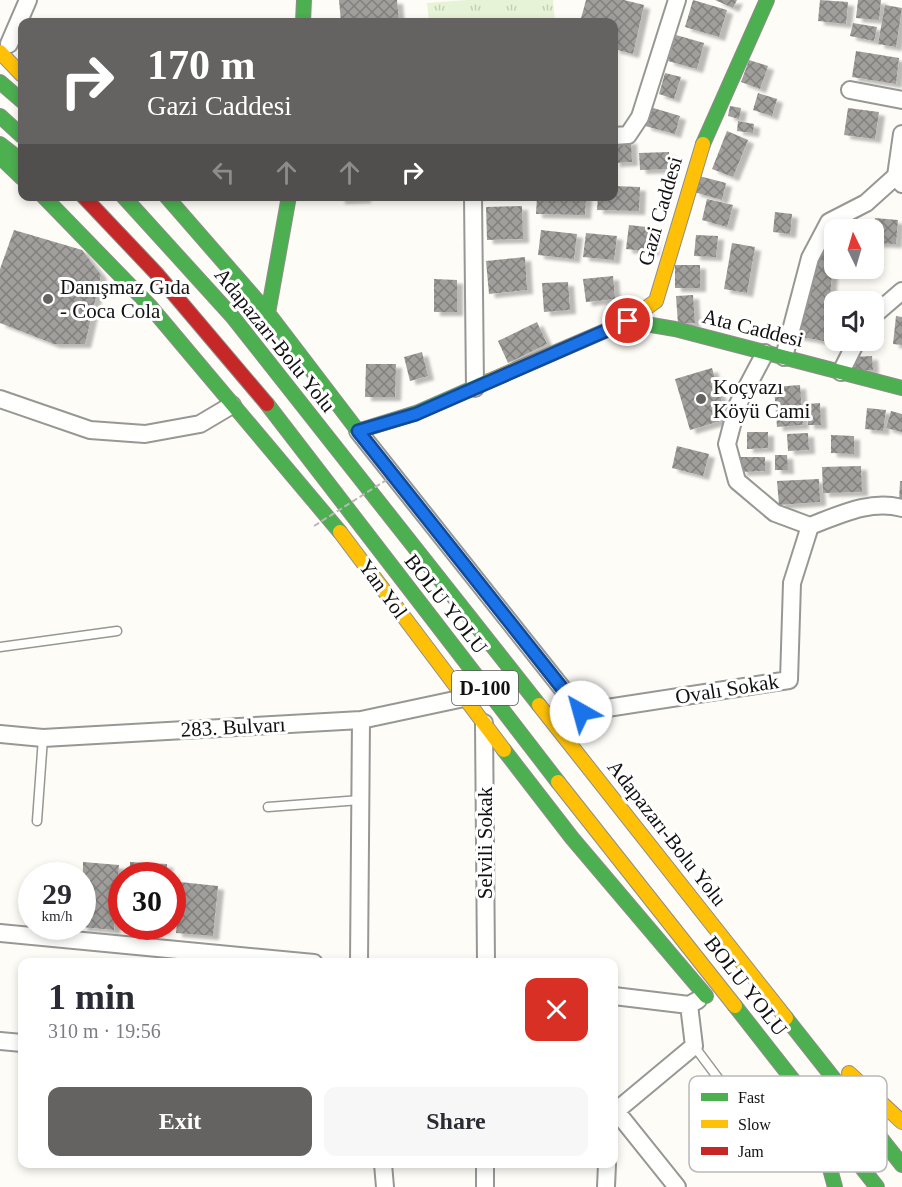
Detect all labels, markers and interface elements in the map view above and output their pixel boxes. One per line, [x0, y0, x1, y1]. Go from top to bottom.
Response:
icon: right [48, 42, 126, 120]
text: 170 m [147, 42, 256, 88]
text: Gazi Caddesi [147, 91, 292, 121]
street label: Gazi Caddesi [633, 153, 687, 268]
icon: left [207, 156, 240, 189]
icon: ahead [270, 156, 303, 189]
icon: ahead [333, 156, 366, 189]
icon: right [396, 156, 429, 189]
north arrow [824, 219, 884, 279]
map controls [824, 219, 884, 351]
street label: Adapazarı-Bolu Yolu [210, 263, 341, 417]
place label: Danışmaz Gıda - Coca Cola [60, 275, 191, 323]
button: sound [824, 291, 884, 351]
marker: Danışmaz Gıda - Coca Cola [41, 292, 55, 306]
pin [602, 295, 653, 346]
icon: arrive [611, 304, 644, 337]
street label: Ata Caddesi [700, 304, 806, 352]
place label: Koçyazı Köyü Cami [713, 375, 811, 423]
marker: Koçyazı Köyü Cami [694, 392, 708, 406]
street label: BOLU YOLU [400, 549, 492, 659]
street label: Yan Yol [354, 555, 412, 623]
street label: Ovalı Sokak [674, 669, 781, 709]
road number: D-100 [452, 671, 518, 705]
position arrow [549, 680, 613, 744]
street label: 283. Bulvarı [180, 712, 286, 742]
street label: Adapazarı-Bolu Yolu [603, 755, 732, 911]
street label: Selvili Sokak [473, 786, 497, 899]
speed limit sign: 30 [108, 862, 186, 940]
text: 29 [42, 877, 72, 910]
text: km/h [42, 908, 72, 924]
street label: BOLU YOLU [700, 931, 792, 1041]
text: 1 min [48, 977, 135, 1017]
button: close [525, 978, 588, 1041]
text: 310 m · 19:56 [48, 1020, 161, 1042]
legend [689, 1076, 887, 1172]
button: Exit [48, 1087, 312, 1156]
button: Share [324, 1087, 588, 1156]
text: Fast [738, 1089, 765, 1106]
text: Slow [738, 1116, 771, 1133]
text: Jam [738, 1143, 764, 1160]

